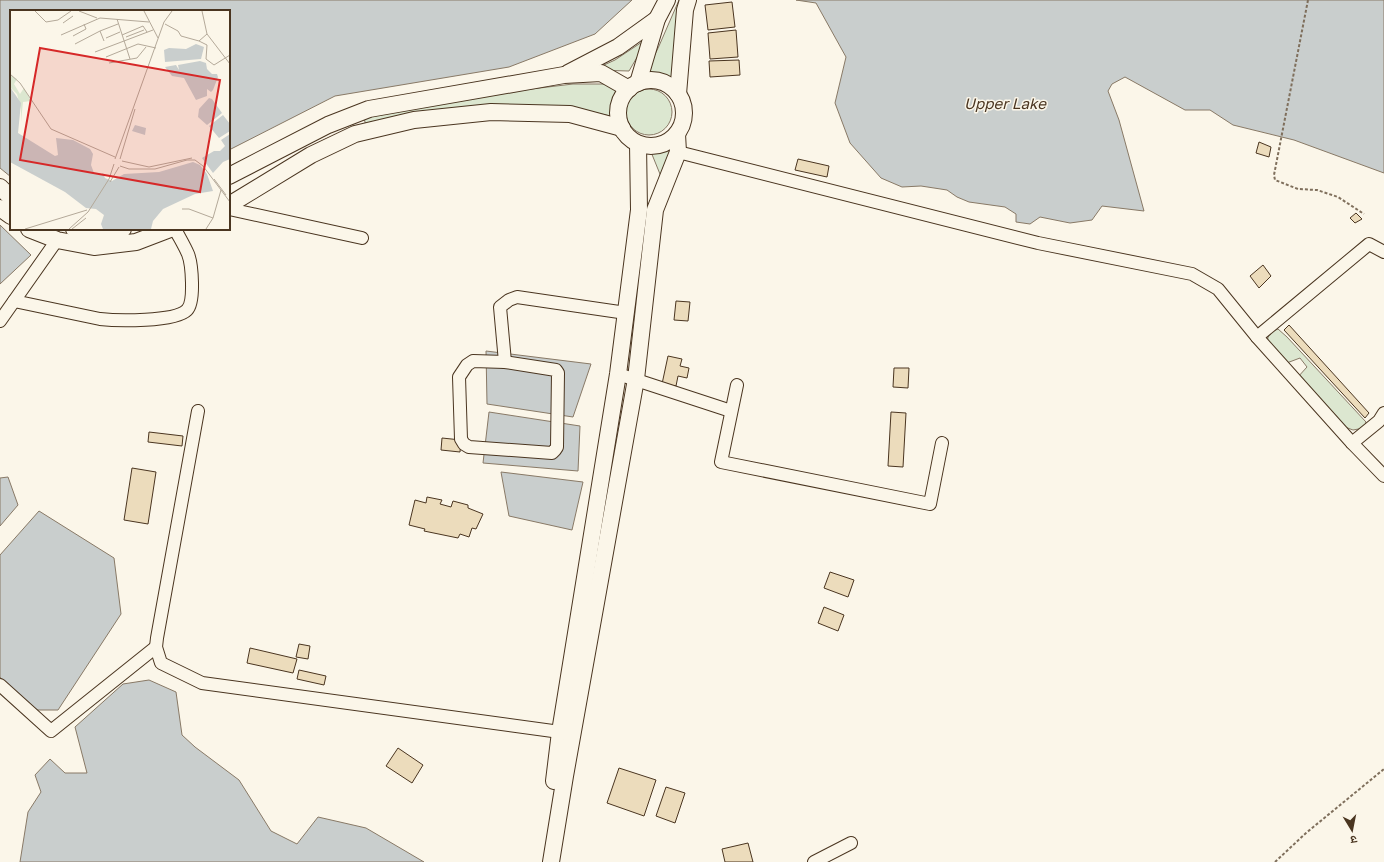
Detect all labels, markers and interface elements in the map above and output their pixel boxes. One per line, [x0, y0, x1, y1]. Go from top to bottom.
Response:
inset map [10, 10, 230, 230]
water label: Upper Lake [964, 94, 1047, 112]
north arrow [1332, 810, 1372, 850]
text: उ [1349, 833, 1358, 847]

